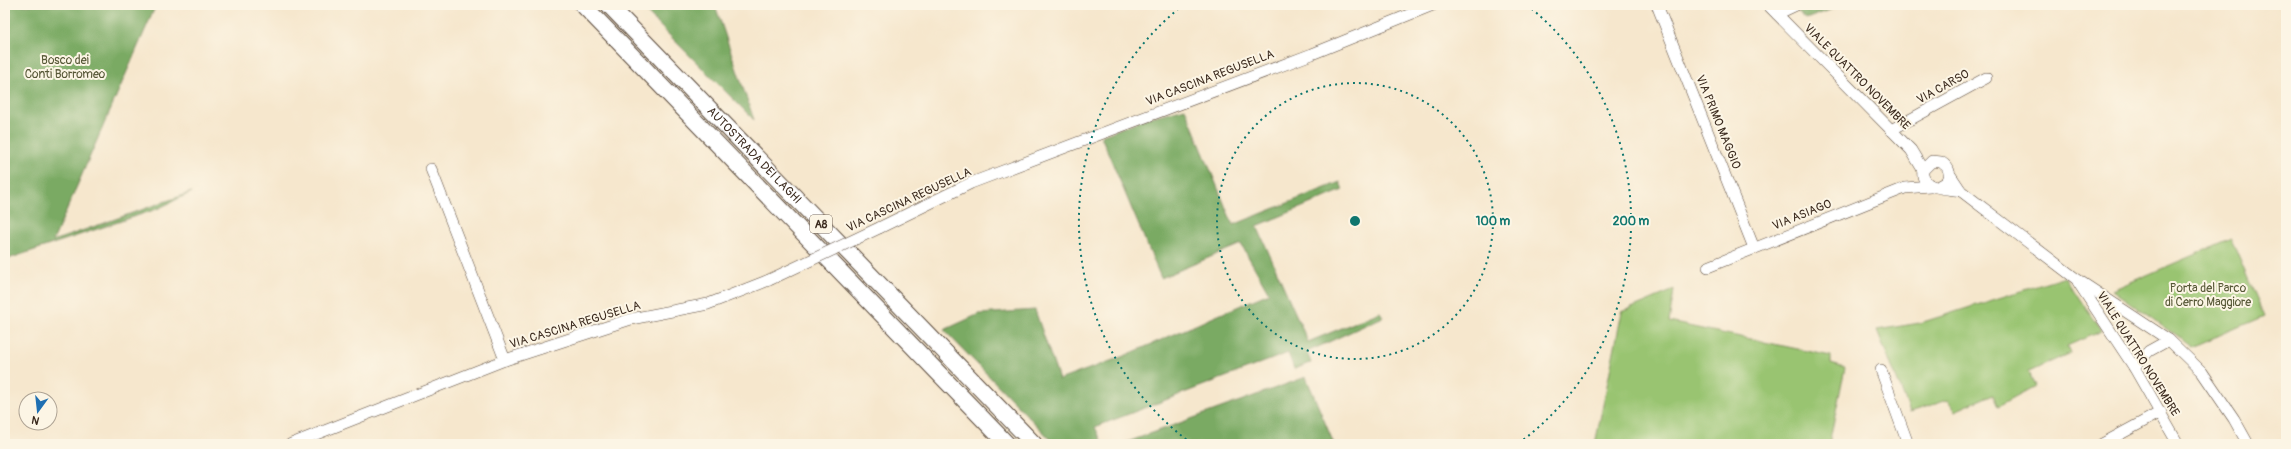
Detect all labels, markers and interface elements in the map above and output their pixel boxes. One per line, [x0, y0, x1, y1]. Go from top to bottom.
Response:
street label: VIALE QUATTRO NOVEMBRE [1801, 21, 1913, 133]
street label: VIA CASCINA REGUSELLA [1144, 47, 1276, 109]
park label: Bosco dei Conti Borromeo [25, 53, 106, 82]
street label: VIA CARSO [1914, 66, 1972, 108]
street label: VIA PRIMO MAGGIO [1692, 73, 1744, 172]
street label: AUTOSTRADA DEI LAGHI [704, 103, 805, 207]
street label: VIA CASCINA REGUSELLA [844, 164, 974, 236]
street label: VIA ASIAGO [1770, 196, 1834, 234]
centre of rings [1348, 214, 1362, 228]
text: 100 m [1476, 214, 1511, 229]
text: 200 m [1613, 214, 1650, 229]
road number: A8 [810, 215, 832, 233]
park label: Porta del Parco di Cerro Maggiore [2165, 281, 2251, 310]
street label: VIALE QUATTRO NOVEMBRE [2093, 289, 2183, 419]
street label: VIA CASCINA REGUSELLA [508, 298, 642, 352]
north arrow [18, 391, 58, 431]
text: N [30, 413, 41, 427]

